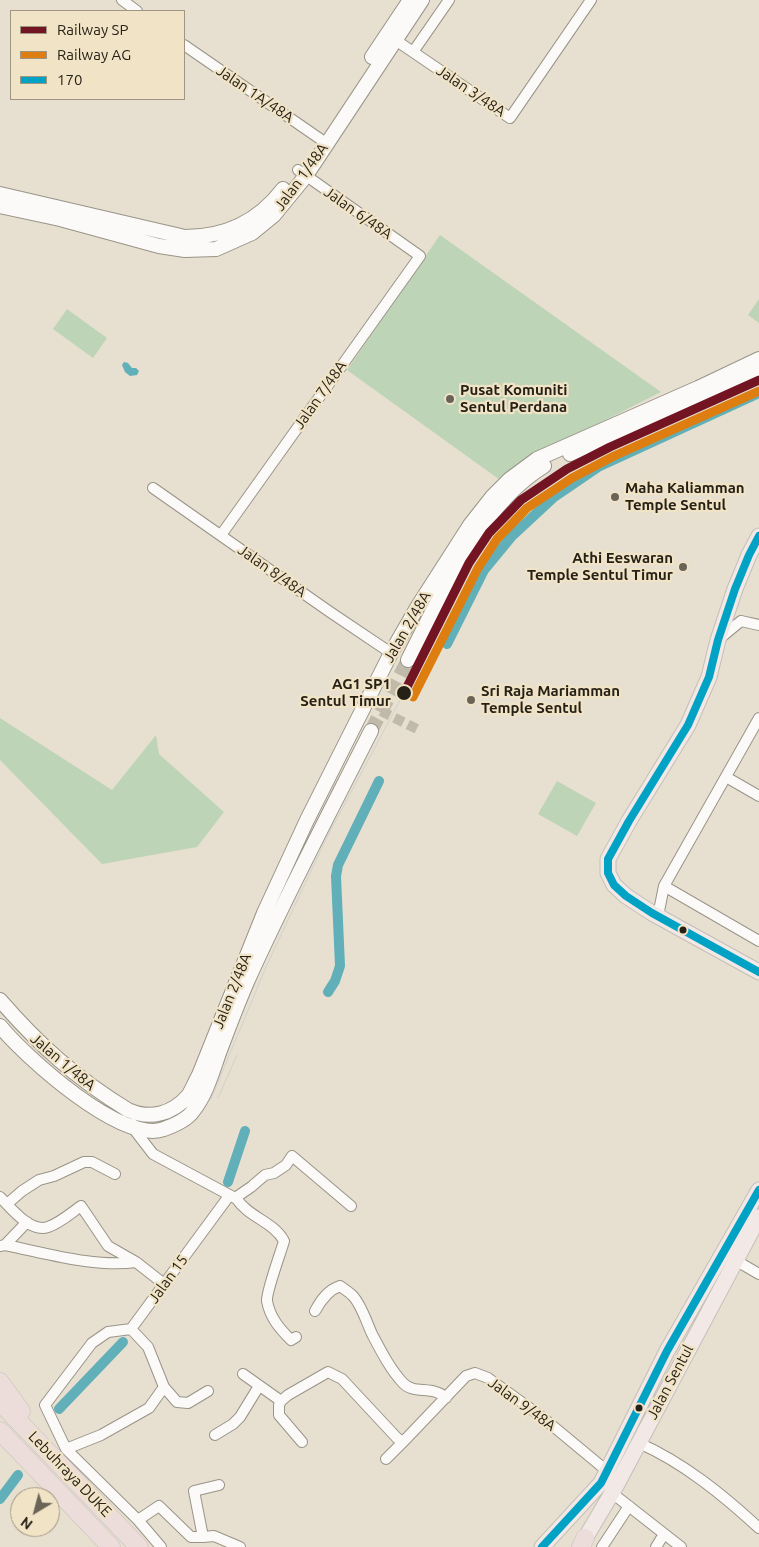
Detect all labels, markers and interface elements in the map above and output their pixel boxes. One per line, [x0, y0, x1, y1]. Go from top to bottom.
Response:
legend [10, 10, 185, 100]
text: Railway SP [57, 21, 128, 38]
text: Railway AG [57, 46, 131, 63]
street label: Jalan 3/48A [433, 61, 509, 121]
street label: Jalan 1A/48A [213, 62, 297, 126]
text: 170 [57, 71, 82, 88]
street label: Jalan 1/48A [270, 140, 332, 214]
street label: Jalan 6/48A [320, 183, 396, 243]
street label: Jalan 7/48A [290, 357, 350, 433]
place label: Pusat Komuniti Sentul Perdana [460, 381, 567, 416]
marker: Pusat Komuniti Sentul Perdana [444, 393, 456, 405]
place label: Maha Kaliamman Temple Sentul [625, 479, 745, 514]
marker: Maha Kaliamman Temple Sentul [609, 491, 621, 503]
street label: Jalan 8/48A [234, 541, 310, 601]
place label: Athi Eeswaran Temple Sentul Timur [527, 549, 673, 584]
marker: Athi Eeswaran Temple Sentul Timur [677, 561, 689, 573]
street label: Jalan 2/48A [379, 588, 435, 666]
place label: AG1 SP1 Sentul Timur [300, 675, 391, 710]
place label: Sri Raja Mariamman Temple Sentul [481, 682, 620, 717]
marker: AG1 SP1 Sentul Timur [395, 684, 413, 702]
marker: Sri Raja Mariamman Temple Sentul [465, 694, 477, 706]
unlabelled marker [678, 925, 688, 935]
street label: Jalan 2/48A [209, 951, 255, 1031]
street label: Jalan 1/48A [27, 1030, 99, 1094]
street label: Jalan 15 [144, 1251, 192, 1307]
street label: Jalan Sentul [643, 1342, 697, 1422]
street label: Jalan 9/48A [485, 1373, 559, 1435]
unlabelled marker [634, 1403, 644, 1413]
street label: Lebuhraya DUKE [25, 1427, 115, 1521]
north arrow [10, 1487, 60, 1537]
text: N [18, 1514, 36, 1533]

